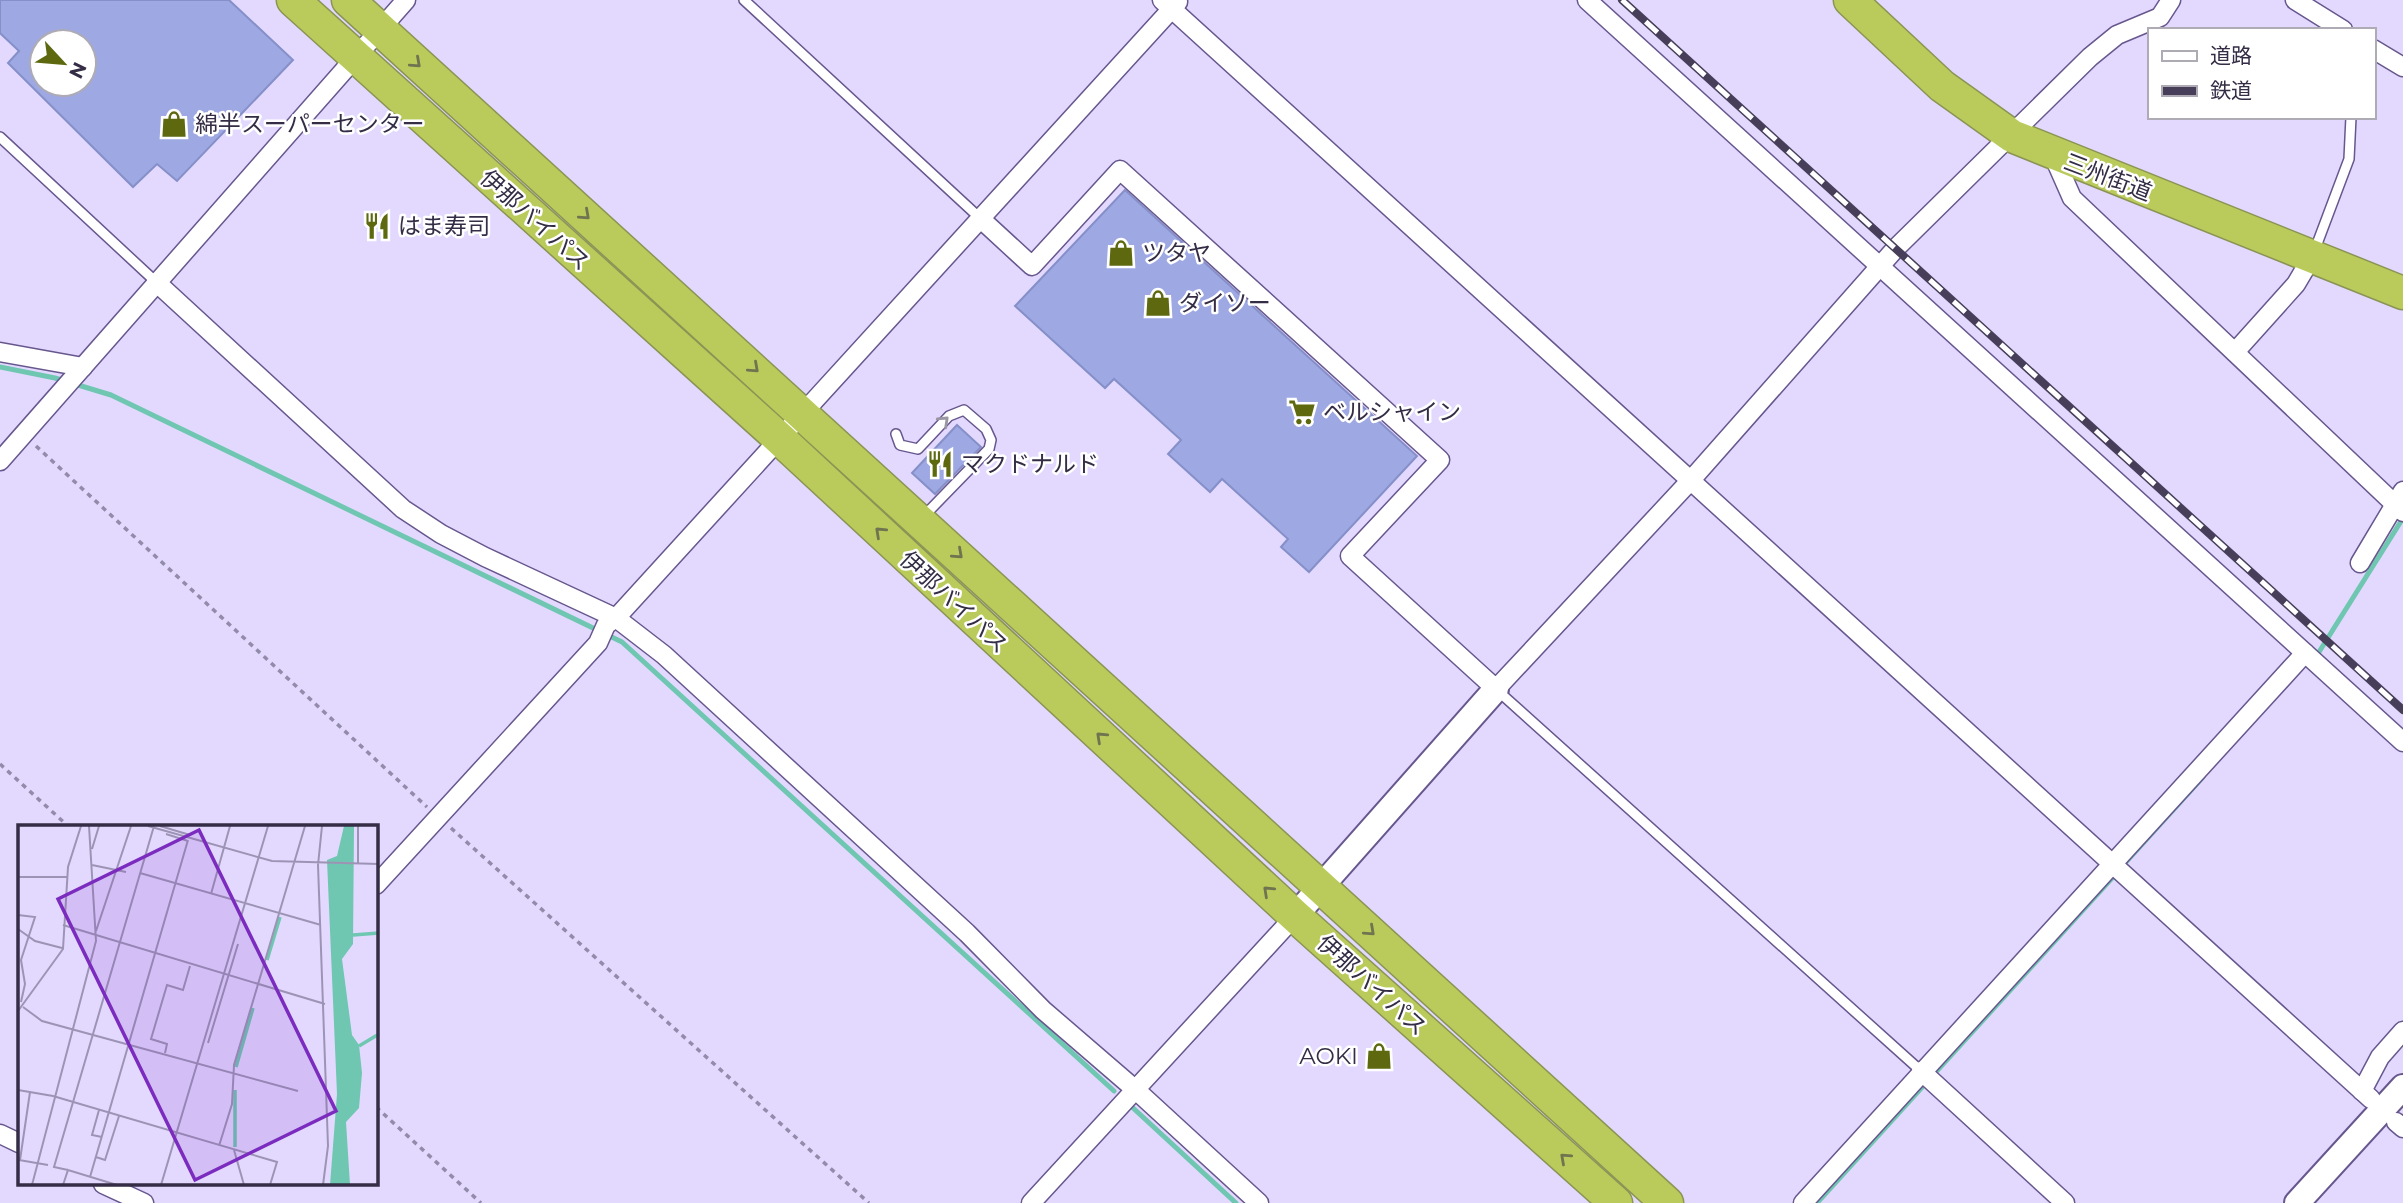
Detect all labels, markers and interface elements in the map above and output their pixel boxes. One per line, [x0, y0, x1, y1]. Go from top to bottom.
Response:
north arrow [28, 28, 98, 98]
legend [2148, 28, 2375, 119]
text: 道路 [2210, 43, 2252, 68]
one-way arrow [408, 54, 421, 67]
text: N [64, 58, 92, 82]
text: 鉄道 [2210, 78, 2252, 103]
shop icon: 綿半スーパーセンター [159, 109, 189, 139]
place label: 綿半スーパーセンター [195, 110, 425, 138]
street label: 三州街道 [2060, 147, 2156, 207]
street label: 伊那バイパス [475, 164, 595, 276]
one-way arrow [577, 207, 590, 219]
restaurant icon: はま寿司 [362, 211, 392, 241]
place label: はま寿司 [398, 212, 490, 240]
shop icon: ツタヤ [1106, 238, 1136, 268]
place label: ツタヤ [1142, 239, 1211, 267]
shop icon: ダイソー [1143, 288, 1173, 318]
place label: ダイソー [1179, 289, 1271, 317]
one-way arrow [746, 360, 759, 372]
supermarket icon: ベルシャイン [1287, 397, 1317, 427]
place label: ベルシャイン [1323, 398, 1461, 426]
one-way arrow [936, 417, 949, 429]
restaurant icon: マクドナルド [925, 449, 955, 479]
place label: マクドナルド [961, 450, 1099, 478]
one-way arrow [875, 528, 888, 541]
street label: 伊那バイパス [894, 545, 1014, 659]
one-way arrow [950, 546, 963, 558]
one-way arrow [1096, 733, 1109, 745]
inset map [18, 825, 378, 1186]
one-way arrow [1263, 887, 1276, 900]
one-way arrow [1362, 923, 1375, 936]
street label: 伊那バイパス [1312, 929, 1432, 1041]
shop icon: AOKI [1364, 1041, 1394, 1071]
place label: AOKI [1299, 1042, 1358, 1070]
one-way arrow [1560, 1153, 1573, 1166]

